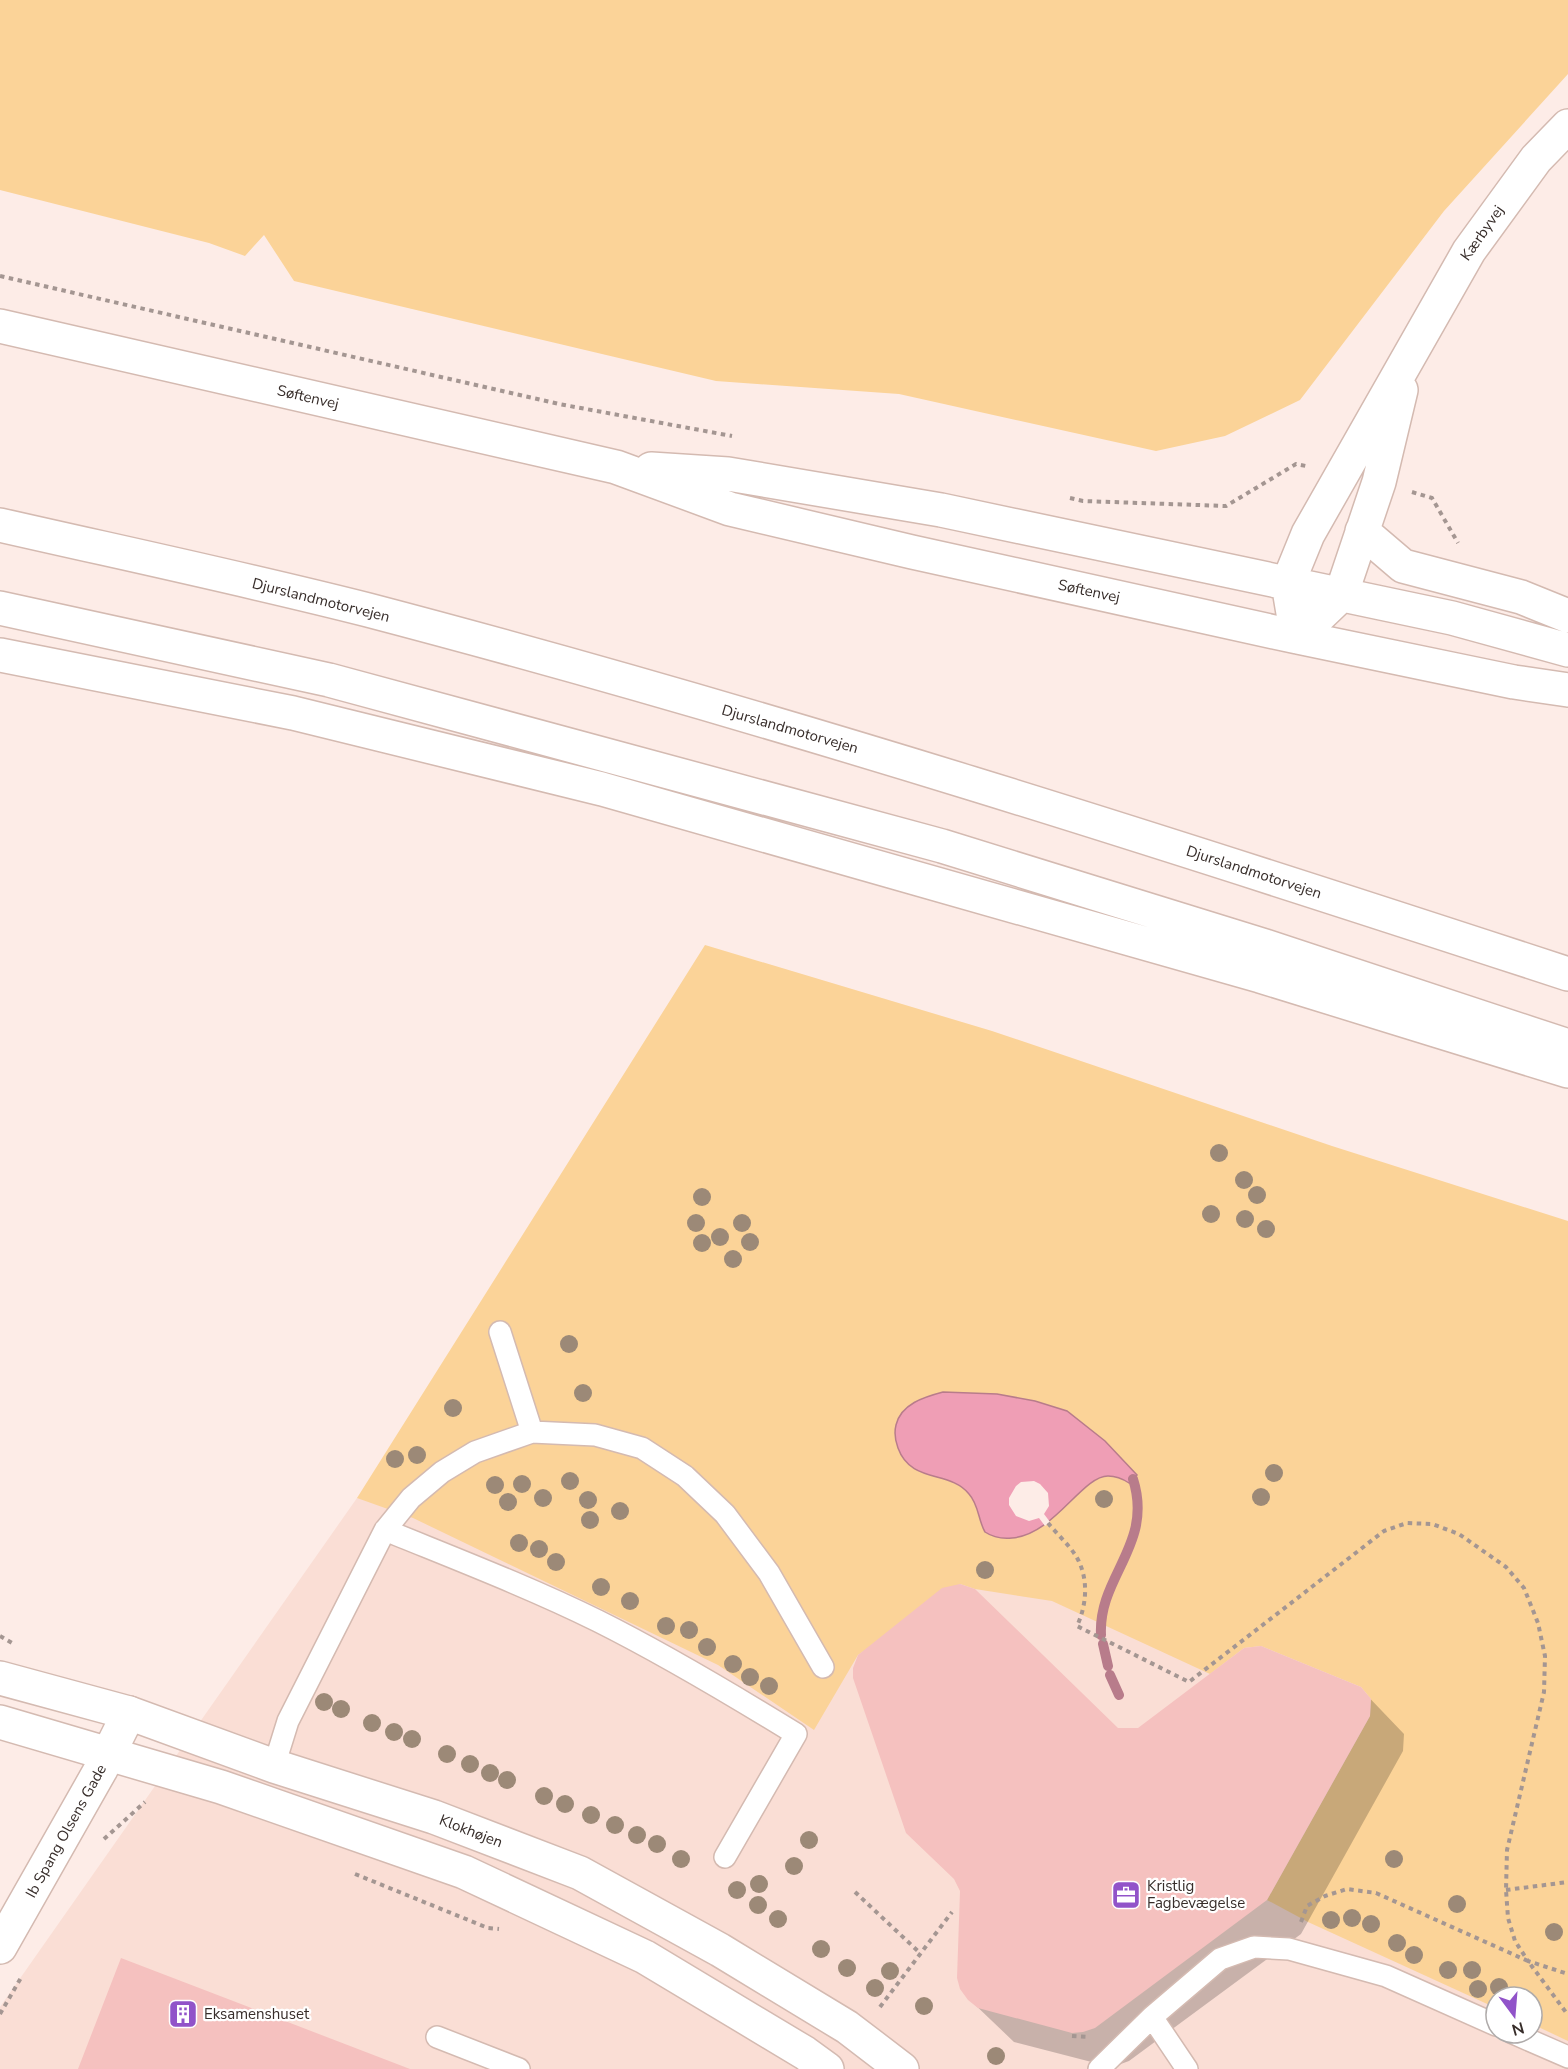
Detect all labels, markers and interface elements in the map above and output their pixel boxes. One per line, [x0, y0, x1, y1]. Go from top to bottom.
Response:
street label: Kærbyvej [1456, 201, 1508, 265]
street label: Søftenvej [275, 380, 341, 414]
street label: Djurslandmotorvejen [250, 573, 392, 627]
street label: Søftenvej [1056, 575, 1122, 607]
street label: Djurslandmotorvejen [719, 700, 861, 758]
street label: Djurslandmotorvejen [1184, 841, 1324, 903]
street label: Ib Spang Olsens Gade [21, 1761, 111, 1901]
street label: Klokhøjen [436, 1810, 506, 1852]
place label: Kristlig Fagbevægelse [1147, 1876, 1245, 1913]
office icon: Kristlig Fagbevægelse [1110, 1879, 1142, 1911]
north arrow [1484, 1985, 1544, 2045]
building icon: Eksamenshuset [167, 1998, 199, 2030]
place label: Eksamenshuset [204, 2004, 310, 2024]
text: N [1509, 2016, 1527, 2041]

